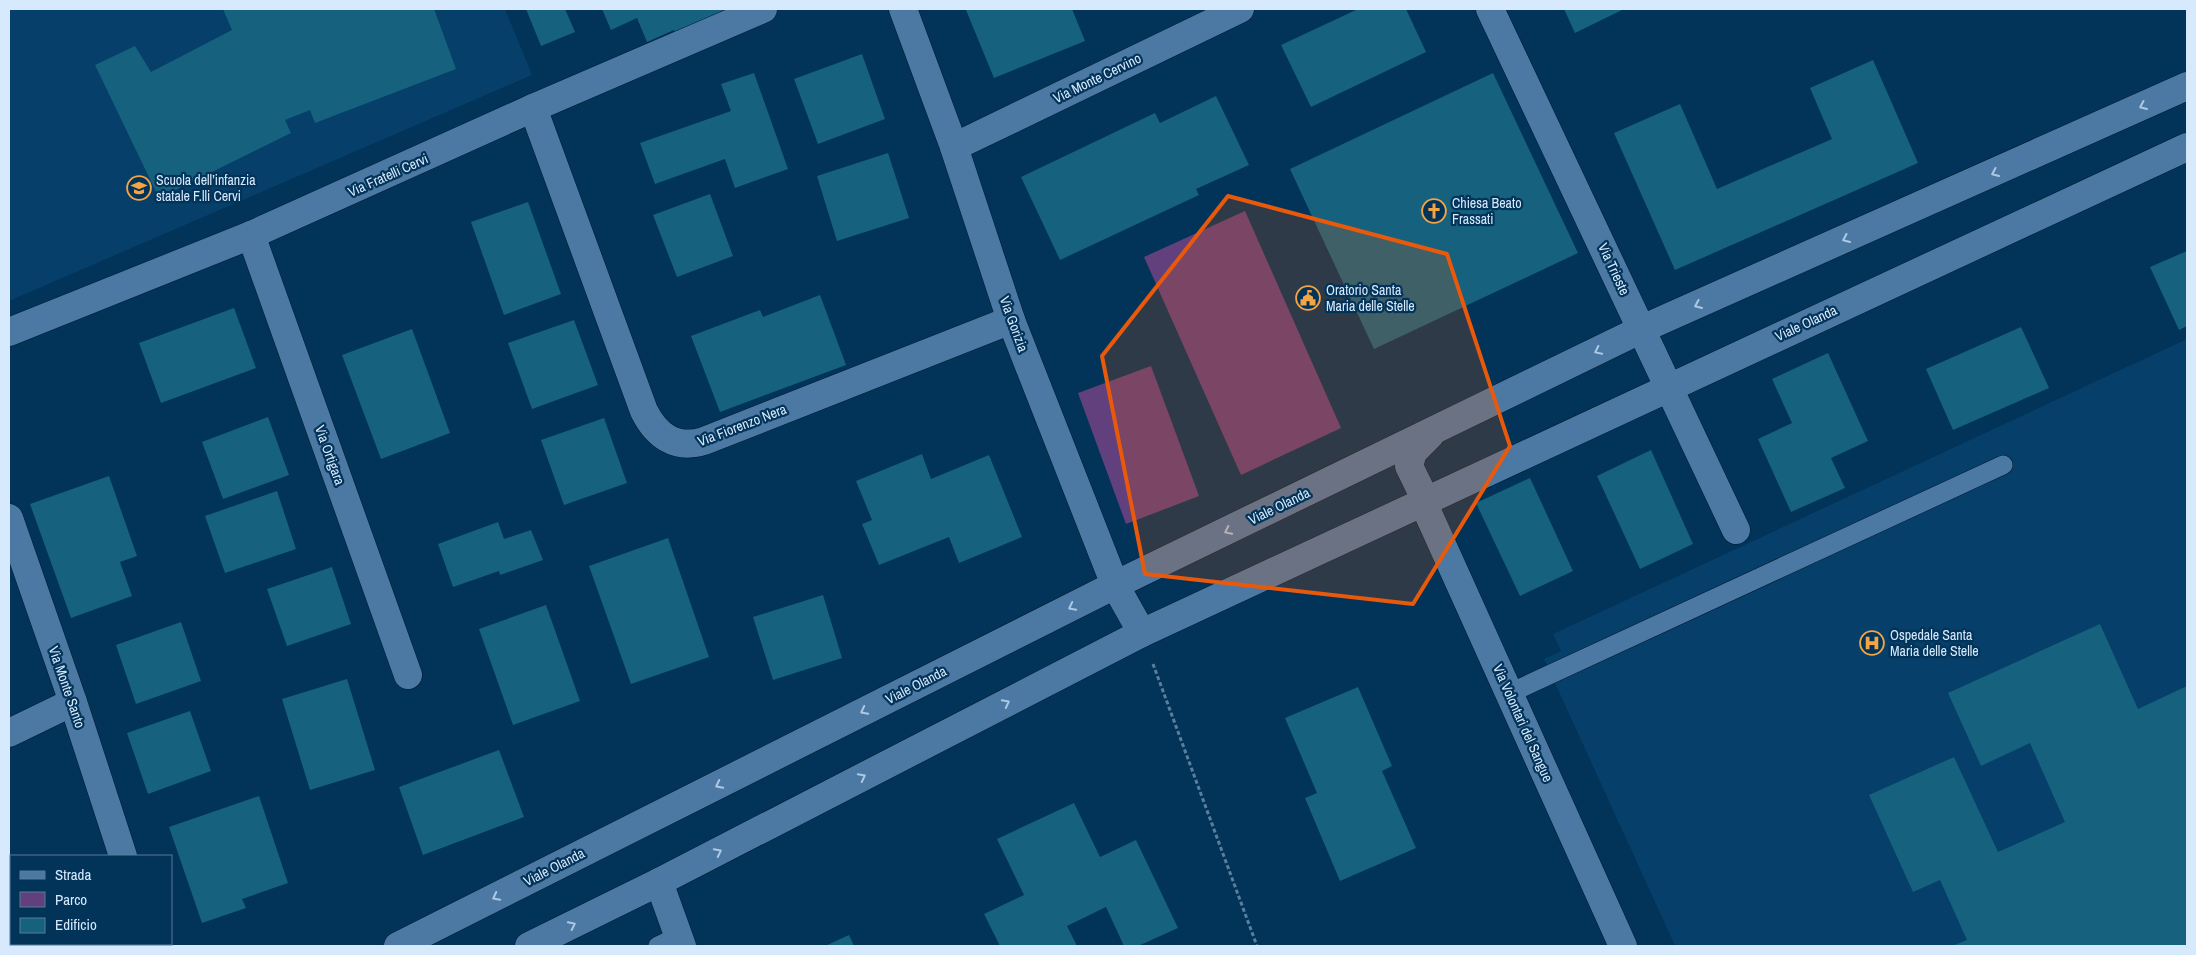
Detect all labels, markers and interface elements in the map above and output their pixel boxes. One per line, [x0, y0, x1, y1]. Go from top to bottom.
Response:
street label: Via Monte Cervino [1050, 49, 1144, 107]
one-way arrow [2139, 100, 2148, 111]
street label: Via Fratelli Cervi [345, 149, 431, 201]
one-way arrow [1991, 167, 2000, 178]
place label: Scuola dell’infanzia statale F.lli Cervi [156, 171, 256, 205]
school or university icon: Scuola dell’infanzia statale F.lli Cervi [126, 175, 152, 201]
place label: Chiesa Beato Frassati [1452, 194, 1522, 228]
church icon: Chiesa Beato Frassati [1421, 198, 1447, 224]
one-way arrow [1842, 233, 1851, 243]
street label: Via Trieste [1594, 240, 1634, 298]
place label: Oratorio Santa Maria delle Stelle [1326, 281, 1415, 315]
public building icon: Oratorio Santa Maria delle Stelle [1295, 285, 1321, 311]
street label: Via Gorizia [996, 294, 1033, 355]
one-way arrow [1694, 298, 1703, 309]
street label: Viale Olanda [1772, 301, 1840, 345]
one-way arrow [1595, 344, 1604, 354]
street label: Via Fiorenzo Nera [695, 400, 789, 450]
street label: Via Ortigara [311, 423, 349, 488]
street label: Viale Olanda [1245, 483, 1313, 529]
one-way arrow [1224, 524, 1233, 535]
one-way arrow [1068, 601, 1077, 611]
place label: Ospedale Santa Maria delle Stelle [1890, 626, 1979, 660]
hospital icon: Ospedale Santa Maria delle Stelle [1859, 630, 1885, 656]
street label: Via Monte Santo [45, 644, 89, 730]
street label: Via Volontari del Sangue [1489, 661, 1557, 785]
street label: Viale Olanda [882, 662, 950, 708]
one-way arrow [1001, 699, 1010, 709]
one-way arrow [860, 705, 869, 716]
one-way arrow [857, 773, 866, 783]
one-way arrow [715, 778, 724, 789]
street label: Viale Olanda [520, 844, 588, 890]
one-way arrow [712, 848, 721, 858]
legend [10, 855, 172, 945]
text: Strada [55, 864, 91, 885]
text: Parco [55, 889, 87, 910]
one-way arrow [492, 891, 501, 901]
text: Edificio [55, 914, 97, 935]
one-way arrow [567, 921, 576, 931]

